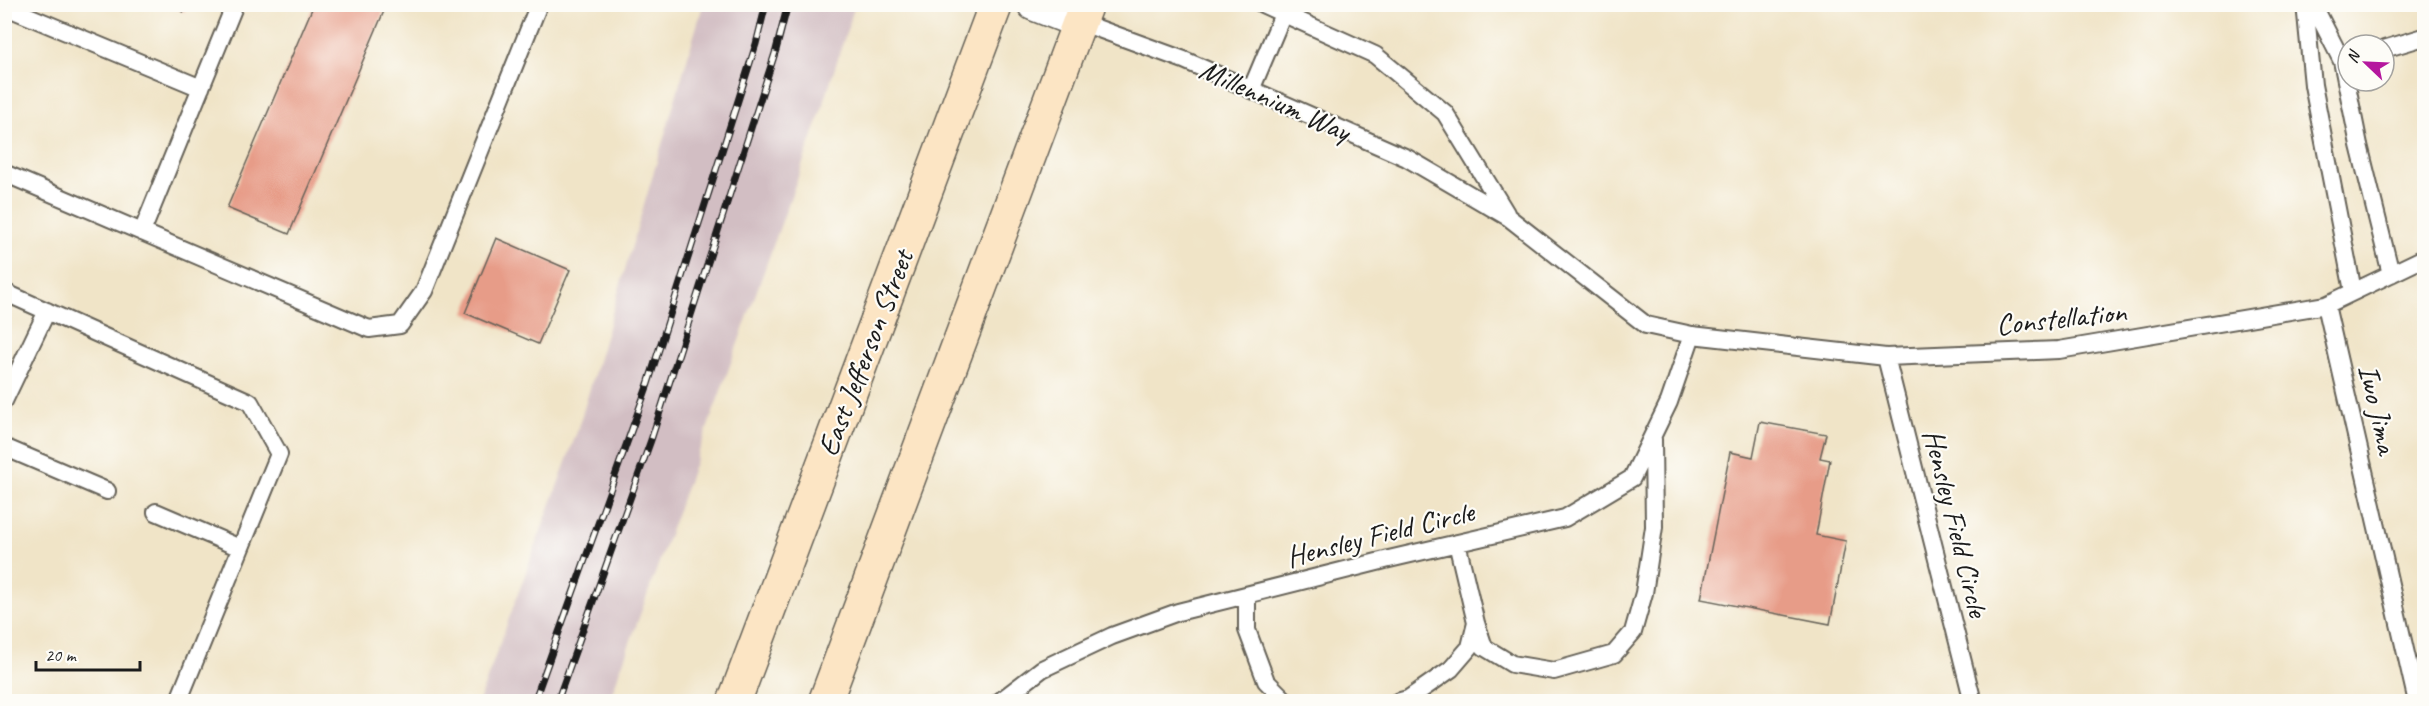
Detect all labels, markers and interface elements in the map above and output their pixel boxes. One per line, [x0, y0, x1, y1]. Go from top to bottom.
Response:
north arrow [2336, 33, 2396, 93]
text: N [2342, 46, 2365, 66]
street label: Millennium Way [1194, 50, 1359, 151]
street label: East Jefferson Street [808, 242, 923, 461]
street label: Constellation [1994, 292, 2129, 344]
street label: Iwo Jima [2349, 361, 2407, 460]
street label: Hensley Field Circle [1914, 425, 1998, 623]
street label: Hensley Field Circle [1282, 492, 1480, 576]
scale bar [36, 634, 140, 672]
text: 20 m [45, 644, 78, 666]

